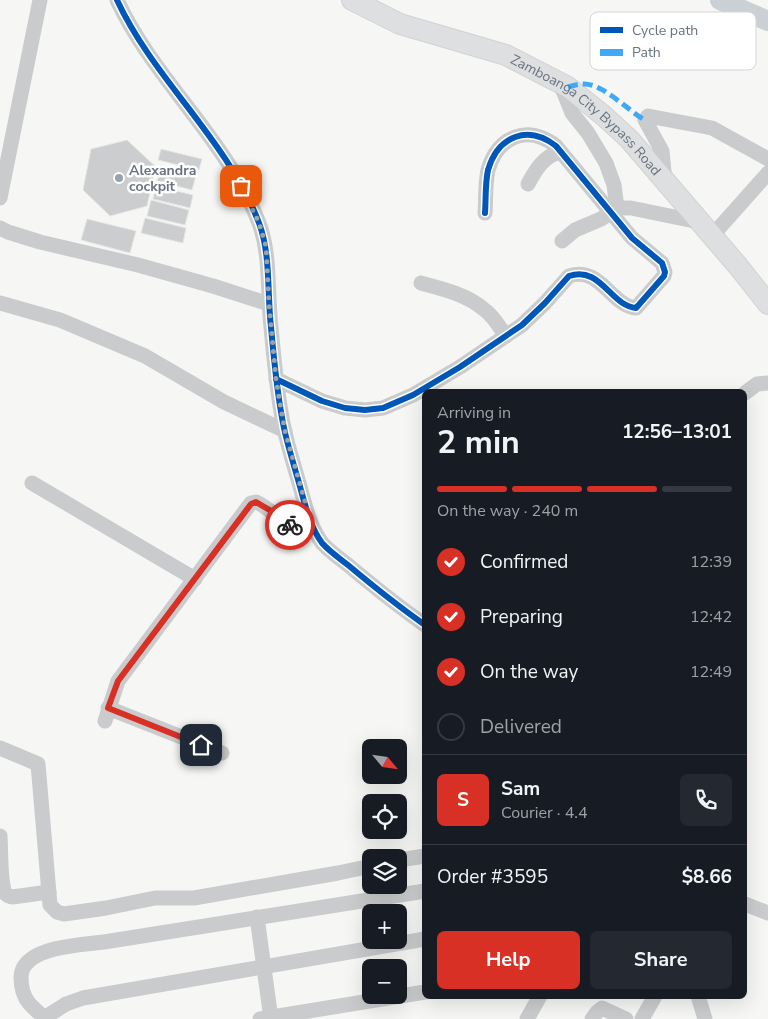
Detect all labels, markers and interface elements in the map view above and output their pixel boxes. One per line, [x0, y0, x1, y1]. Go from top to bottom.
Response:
legend [590, 12, 756, 70]
text: Cycle path [632, 21, 698, 40]
text: Path [632, 43, 661, 62]
street label: Zamboanga City Bypass Road [507, 50, 665, 180]
place label: Alexandra cockpit [129, 161, 196, 196]
pin [220, 165, 262, 207]
marker: Alexandra cockpit [113, 172, 125, 184]
icon: bag [227, 172, 255, 200]
text: Arriving in [437, 402, 511, 424]
text: 12:56–13:01 [622, 419, 732, 445]
text: 2 min [437, 421, 520, 464]
courier [265, 500, 315, 550]
text: On the way · 240 m [437, 500, 578, 522]
icon: bike [276, 511, 304, 539]
icon: check [437, 548, 465, 576]
text: Confirmed [480, 549, 568, 575]
text: 12:39 [690, 551, 732, 573]
icon: check [437, 603, 465, 631]
text: Preparing [480, 604, 563, 630]
text: 12:42 [690, 606, 732, 628]
icon: check [437, 658, 465, 686]
text: On the way [480, 659, 578, 685]
text: 12:49 [690, 661, 732, 683]
text: Delivered [480, 714, 562, 740]
pin [180, 724, 222, 766]
icon: home [187, 731, 215, 759]
north arrow [362, 739, 408, 784]
map controls [362, 739, 407, 1004]
button: phone [680, 774, 732, 826]
text: Sam [501, 776, 540, 802]
text: S [457, 787, 469, 813]
button: locate [362, 794, 407, 839]
text: Courier · 4.4 [501, 802, 587, 824]
button: layers [362, 849, 407, 894]
text: Order #3595 [437, 864, 548, 890]
text: $8.66 [682, 864, 732, 890]
button: + [362, 904, 407, 949]
button: Help [437, 931, 580, 989]
button: Share [590, 931, 732, 989]
button: − [362, 959, 407, 1004]

